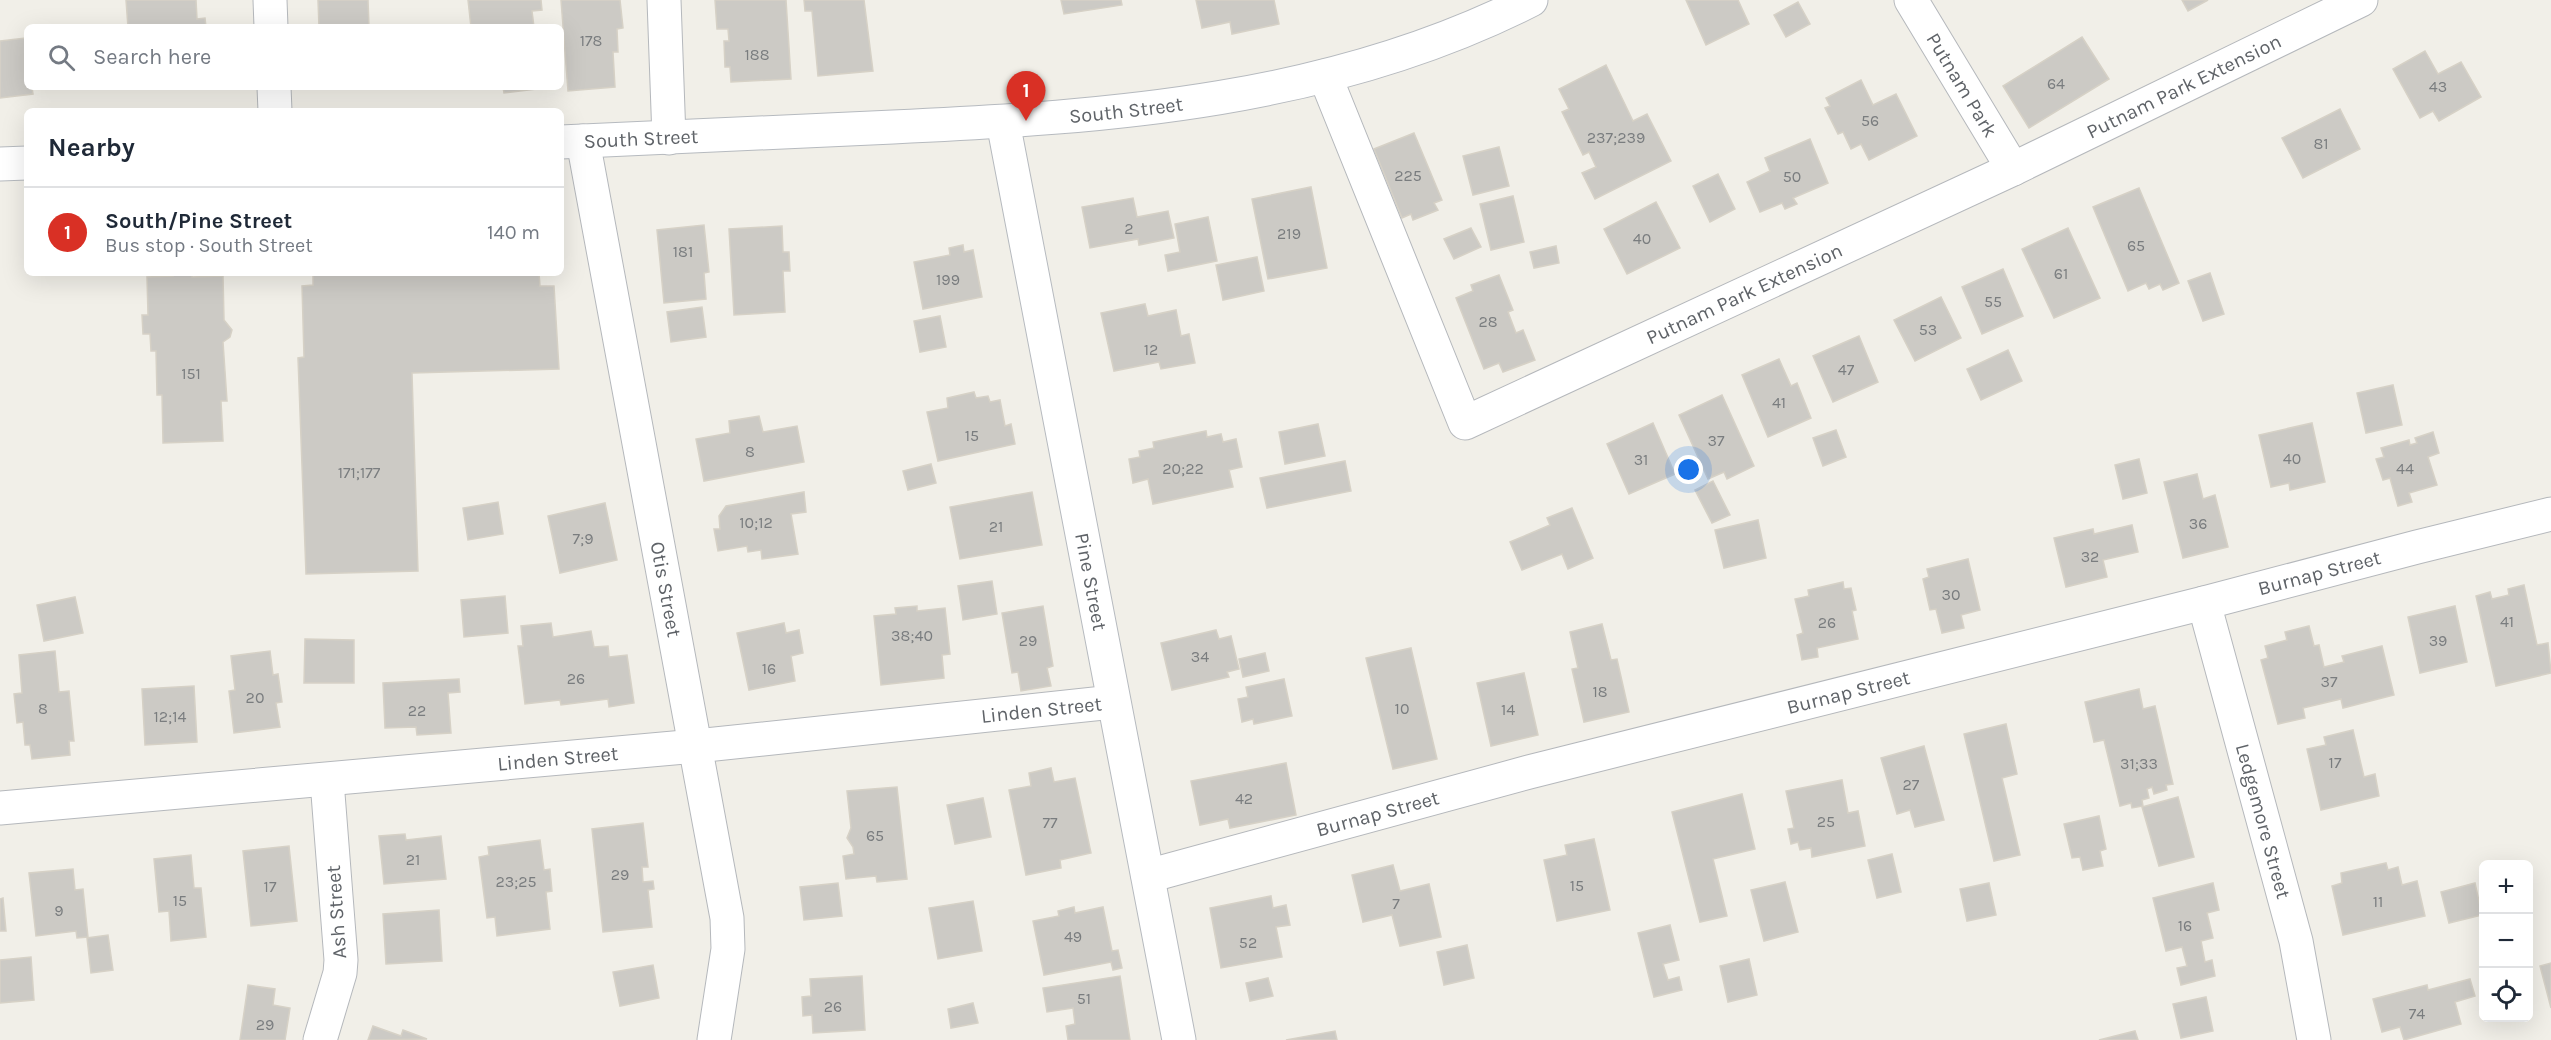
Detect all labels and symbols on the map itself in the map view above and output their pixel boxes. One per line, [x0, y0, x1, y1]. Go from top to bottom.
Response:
street label: Putnam Park [1921, 29, 2002, 141]
street label: Putnam Park Extension [2083, 30, 2285, 144]
house number: 178 [580, 31, 602, 50]
house number: 188 [745, 45, 769, 64]
pin: 1 [1006, 72, 1046, 121]
house number: 64 [2047, 74, 2065, 93]
house number: 43 [2429, 77, 2447, 96]
street label: South Street [1068, 92, 1185, 128]
house number: 56 [1861, 111, 1879, 130]
street label: South Street [583, 125, 699, 153]
house number: 237;239 [1587, 128, 1645, 147]
house number: 81 [2313, 134, 2329, 153]
house number: 225 [1394, 166, 1422, 185]
house number: 50 [1783, 167, 1801, 186]
house number: 2 [1124, 219, 1134, 238]
house number: 219 [1277, 224, 1301, 243]
house number: 40 [1633, 229, 1651, 248]
house number: 65 [2127, 236, 2145, 255]
street label: Putnam Park Extension [1643, 239, 1846, 349]
house number: 181 [673, 242, 693, 261]
house number: 61 [2054, 264, 2068, 283]
house number: 199 [936, 270, 960, 289]
house number: 55 [1984, 292, 2002, 311]
house number: 28 [1478, 312, 1498, 331]
house number: 53 [1919, 320, 1937, 339]
house number: 12 [1144, 340, 1158, 359]
house number: 47 [1838, 360, 1855, 379]
house number: 151 [181, 364, 201, 383]
house number: 41 [1772, 393, 1786, 412]
house number: 15 [965, 426, 979, 445]
house number: 37 [1708, 431, 1725, 450]
house number: 8 [745, 442, 755, 461]
house number: 40 [2283, 449, 2301, 468]
house number: 31 [1634, 450, 1648, 469]
your location [1674, 455, 1703, 484]
house number: 20;22 [1162, 459, 1204, 478]
house number: 44 [2396, 459, 2414, 478]
house number: 171;177 [338, 463, 381, 482]
house number: 10;12 [739, 513, 773, 532]
house number: 36 [2189, 514, 2207, 533]
house number: 21 [989, 517, 1003, 536]
house number: 7;9 [573, 529, 593, 548]
street label: Pine Street [1070, 531, 1111, 633]
street label: Otis Street [645, 540, 686, 640]
street label: Burnap Street [2255, 546, 2384, 600]
house number: 32 [2081, 547, 2099, 566]
house number: 30 [1942, 585, 1960, 604]
house number: 41 [2500, 612, 2514, 631]
house number: 26 [1818, 613, 1836, 632]
house number: 38;40 [891, 626, 933, 645]
house number: 29 [1019, 631, 1037, 650]
house number: 39 [2429, 631, 2447, 650]
house number: 34 [1191, 647, 1209, 666]
house number: 16 [762, 659, 776, 678]
street label: Burnap Street [1784, 666, 1913, 719]
house number: 26 [567, 669, 585, 688]
house number: 37 [2321, 672, 2338, 691]
house number: 18 [1592, 682, 1608, 701]
house number: 20 [246, 688, 264, 707]
street label: Linden Street [980, 692, 1103, 728]
house number: 8 [38, 699, 48, 718]
house number: 10 [1395, 699, 1409, 718]
house number: 14 [1501, 700, 1515, 719]
house number: 22 [408, 701, 426, 720]
house number: 12;14 [154, 707, 187, 726]
street label: Ledgemore Street [2231, 741, 2295, 902]
street label: Linden Street [496, 742, 620, 776]
house number: 17 [2329, 753, 2342, 772]
house number: 31;33 [2120, 754, 2158, 773]
house number: 27 [1903, 775, 1920, 794]
street label: Burnap Street [1314, 786, 1442, 842]
house number: 42 [1235, 789, 1253, 808]
house number: 25 [1817, 812, 1835, 831]
house number: 77 [1042, 813, 1058, 832]
house number: 65 [866, 826, 884, 845]
house number: 21 [406, 850, 420, 869]
street label: Ash Street [322, 864, 351, 960]
house number: 29 [611, 865, 629, 884]
house number: 23;25 [495, 872, 537, 891]
house number: 15 [1570, 876, 1584, 895]
house number: 17 [264, 877, 277, 896]
house number: 15 [173, 891, 187, 910]
house number: 11 [2373, 892, 2383, 911]
house number: 7 [1392, 894, 1400, 913]
house number: 9 [54, 901, 64, 920]
house number: 16 [2178, 916, 2192, 935]
house number: 49 [1064, 927, 1082, 946]
house number: 52 [1239, 933, 1257, 952]
house number: 51 [1077, 989, 1091, 1008]
house number: 26 [824, 997, 842, 1016]
house number: 74 [2409, 1004, 2425, 1023]
house number: 29 [256, 1015, 274, 1034]

